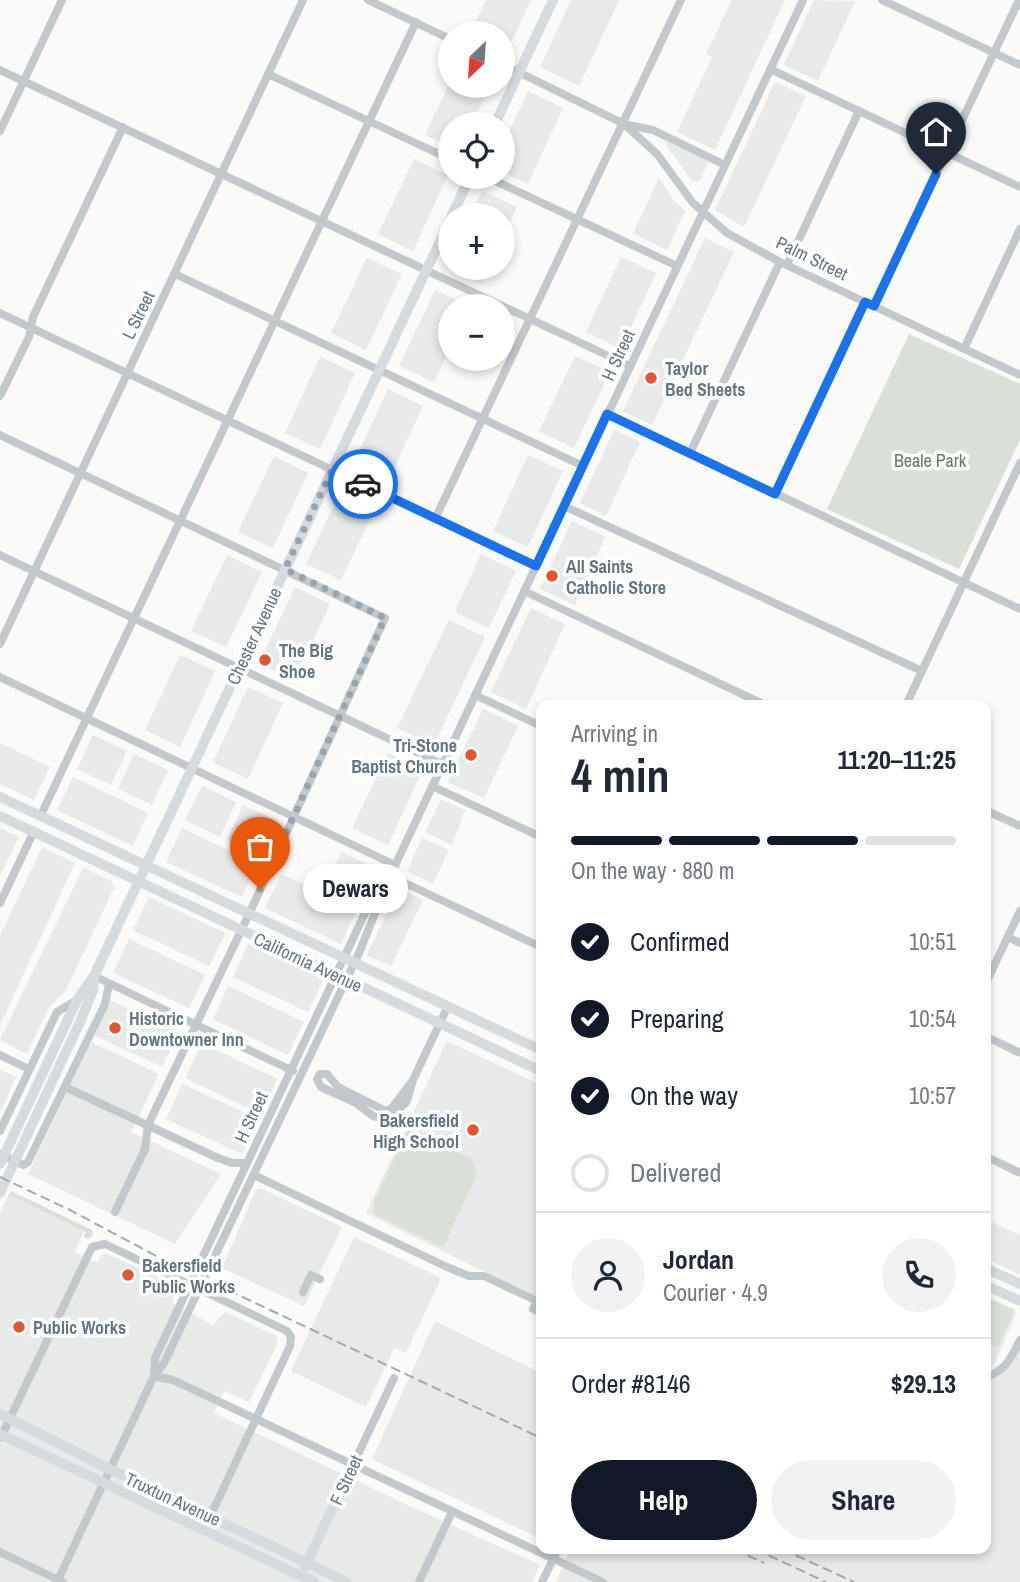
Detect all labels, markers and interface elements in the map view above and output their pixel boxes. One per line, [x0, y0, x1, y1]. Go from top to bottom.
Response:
north arrow [438, 21, 514, 98]
map controls [438, 21, 515, 371]
pin [906, 102, 966, 174]
button: locate [438, 112, 515, 189]
icon: home [917, 113, 955, 151]
button: + [438, 203, 515, 280]
street label: Palm Street [772, 230, 852, 286]
street label: L Street [116, 287, 160, 343]
button: − [438, 294, 515, 371]
street label: H Street [595, 325, 641, 385]
place label: Taylor Bed Sheets [665, 356, 745, 402]
marker: Taylor Bed Sheets [643, 370, 659, 386]
park label: Beale Park [894, 448, 967, 473]
courier [328, 449, 398, 519]
icon: car [344, 465, 382, 503]
place label: All Saints Catholic Store [566, 554, 666, 600]
marker: All Saints Catholic Store [544, 568, 560, 584]
street label: Chester Avenue [221, 583, 287, 689]
place label: The Big Shoe [279, 638, 333, 684]
marker: The Big Shoe [257, 652, 273, 668]
text: Arriving in [571, 718, 658, 749]
place label: Tri-Stone Baptist Church [351, 733, 457, 779]
text: 11:20–11:25 [837, 742, 956, 777]
text: 4 min [571, 744, 670, 806]
marker: Tri-Stone Baptist Church [463, 747, 479, 763]
pin [230, 817, 290, 889]
icon: bag [241, 828, 279, 866]
text: On the way · 880 m [571, 855, 735, 886]
callout: Dewars [302, 864, 407, 914]
text: Dewars [322, 873, 389, 904]
icon: check [571, 923, 609, 961]
text: Confirmed [630, 924, 730, 959]
street label: California Avenue [250, 926, 366, 998]
text: 10:51 [909, 926, 956, 957]
icon: check [571, 1000, 609, 1038]
text: Preparing [630, 1001, 724, 1036]
text: 10:54 [909, 1003, 956, 1034]
place label: Historic Downtowner Inn [129, 1006, 244, 1052]
marker: Historic Downtowner Inn [107, 1020, 123, 1036]
icon: check [571, 1077, 609, 1115]
text: On the way [630, 1078, 738, 1113]
text: 10:57 [909, 1080, 956, 1111]
street label: H Street [228, 1087, 274, 1147]
place label: Bakersfield High School [373, 1108, 459, 1154]
marker: Bakersfield High School [465, 1122, 481, 1138]
text: Delivered [630, 1155, 721, 1190]
button: person [571, 1238, 645, 1312]
button: phone [882, 1238, 956, 1312]
text: Jordan [663, 1242, 734, 1277]
place label: Bakersfield Public Works [142, 1253, 235, 1299]
marker: Bakersfield Public Works [120, 1267, 136, 1283]
text: Courier · 4.9 [663, 1277, 768, 1308]
place label: Public Works [33, 1315, 126, 1340]
marker: Public Works [11, 1319, 27, 1335]
text: Order #8146 [571, 1366, 691, 1401]
text: $29.13 [891, 1366, 956, 1401]
street label: F Street [324, 1451, 368, 1509]
button: Help [571, 1460, 757, 1540]
button: Share [771, 1460, 956, 1540]
street label: Truxtun Avenue [121, 1466, 225, 1532]

